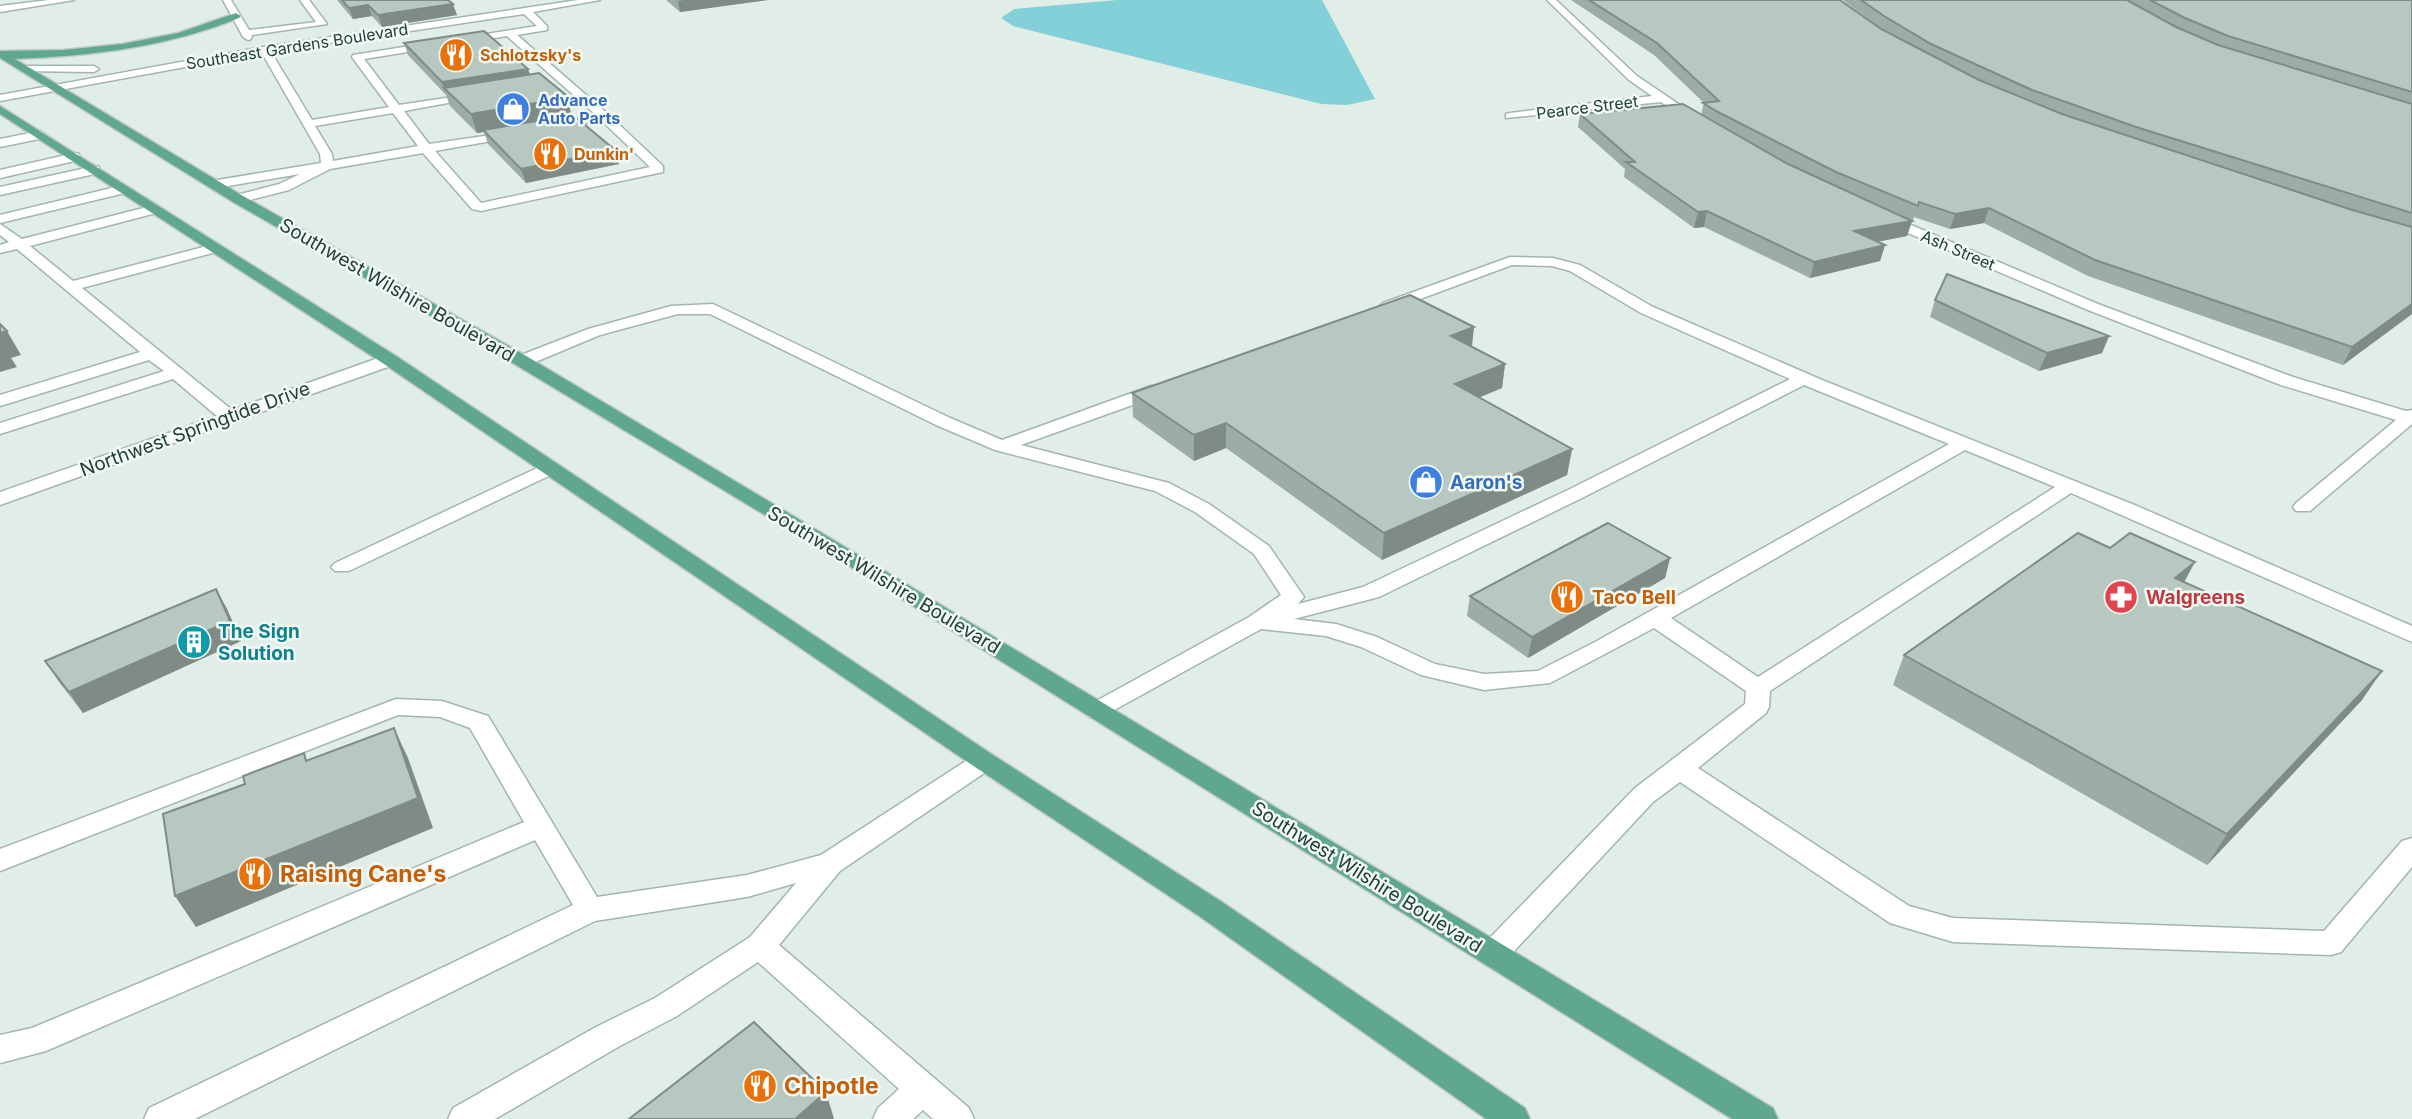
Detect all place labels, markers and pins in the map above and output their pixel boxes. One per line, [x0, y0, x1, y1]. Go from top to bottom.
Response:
restaurant icon: Schlotzsky's [437, 36, 475, 74]
place label: Schlotzsky's [480, 45, 581, 65]
shop icon: Advance Auto Parts [494, 90, 532, 128]
place label: Advance Auto Parts [538, 90, 620, 128]
restaurant icon: Dunkin' [531, 135, 569, 173]
place label: Dunkin' [574, 144, 634, 164]
shop icon: Aaron's [1407, 463, 1445, 501]
place label: Aaron's [1450, 471, 1523, 494]
restaurant icon: Taco Bell [1548, 578, 1586, 616]
pharmacy icon: Walgreens [2102, 578, 2140, 616]
place label: Taco Bell [1592, 586, 1676, 609]
place label: Walgreens [2146, 586, 2245, 609]
place label: The Sign Solution [218, 620, 300, 665]
building icon: The Sign Solution [175, 623, 213, 661]
restaurant icon: Raising Cane's [236, 855, 274, 893]
place label: Raising Cane's [280, 860, 447, 888]
restaurant icon: Chipotle [741, 1067, 779, 1105]
place label: Chipotle [784, 1072, 879, 1100]

